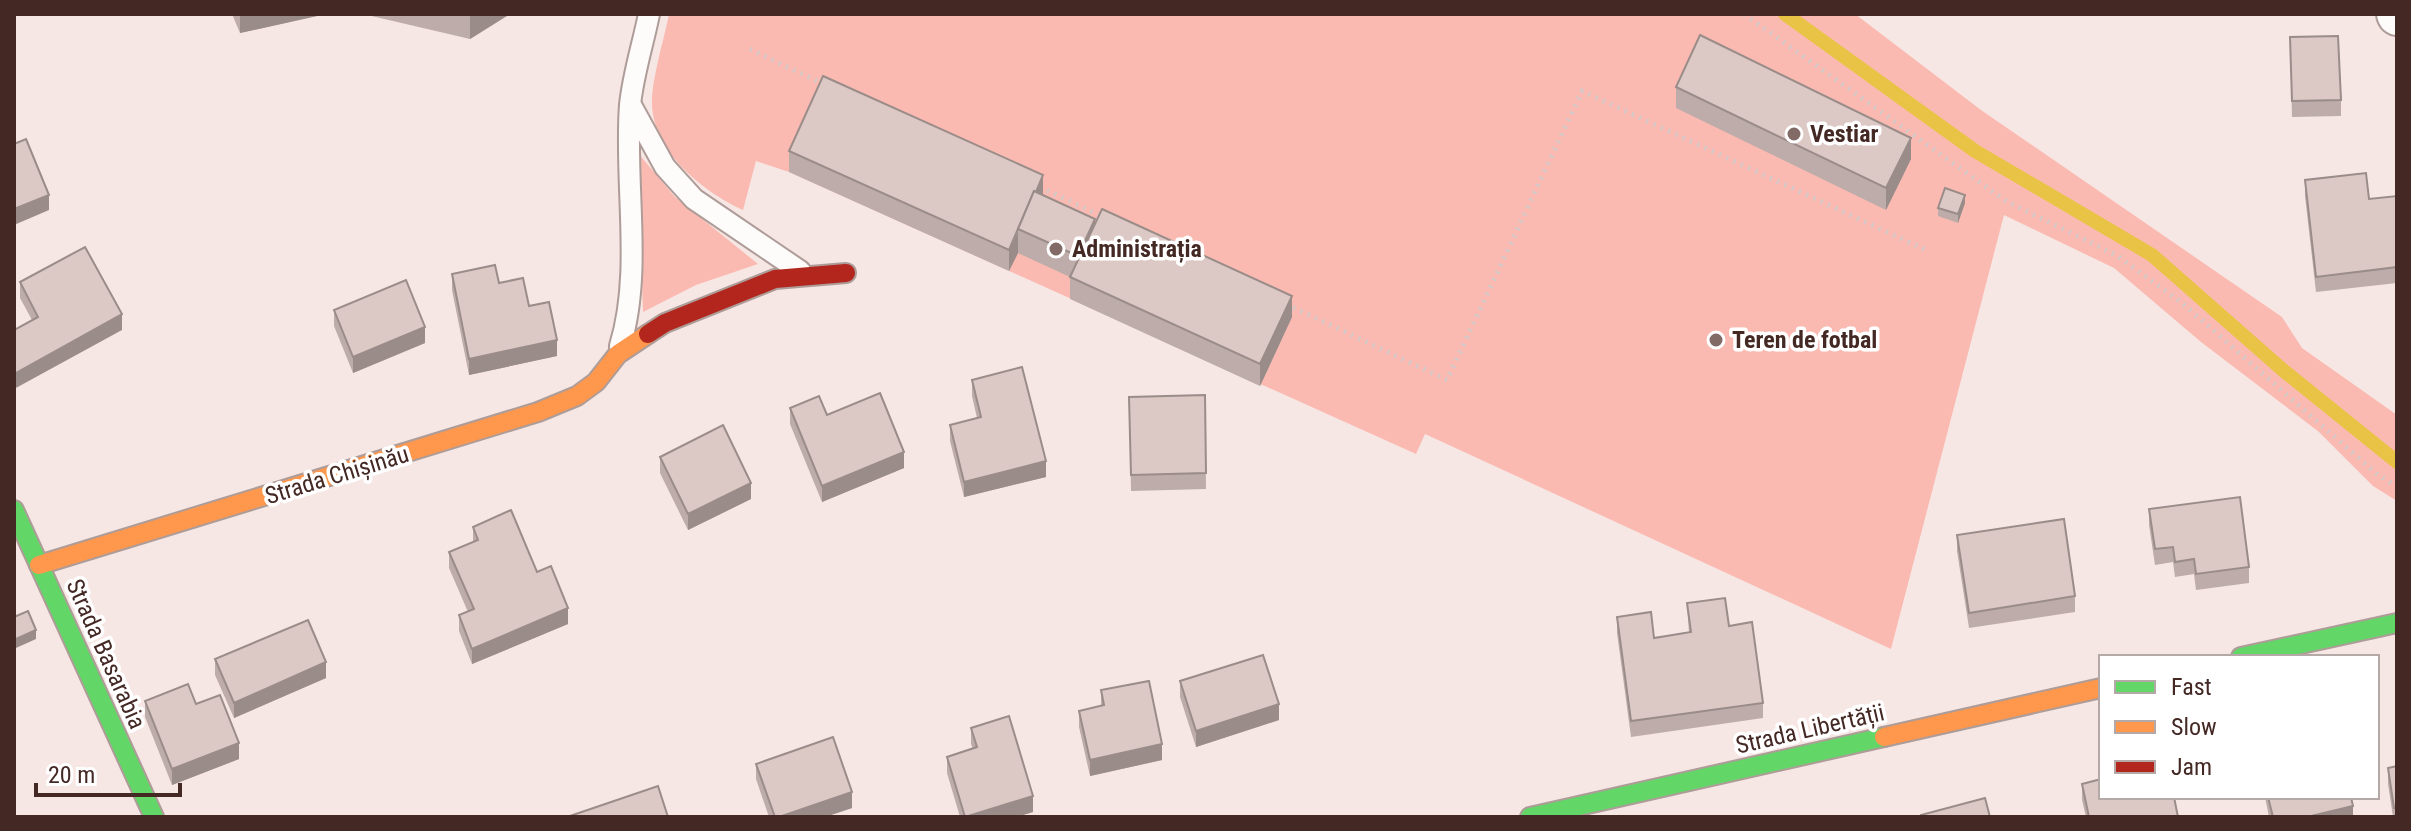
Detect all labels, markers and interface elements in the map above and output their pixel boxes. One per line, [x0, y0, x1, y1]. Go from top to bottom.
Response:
place label: Vestiar [1810, 120, 1878, 148]
marker: Vestiar [1785, 125, 1803, 143]
place label: Administrația [1072, 235, 1202, 263]
marker: Administrația [1047, 240, 1065, 258]
place label: Teren de fotbal [1732, 326, 1877, 354]
marker: Teren de fotbal [1707, 331, 1725, 349]
street label: Strada Chișinău [262, 440, 412, 510]
street label: Strada Basarabia [60, 575, 152, 733]
legend [2099, 655, 2379, 799]
text: Fast [2171, 673, 2212, 701]
street label: Strada Libertății [1733, 698, 1887, 760]
text: Slow [2171, 713, 2217, 741]
scale bar [36, 747, 180, 797]
text: Jam [2171, 753, 2212, 781]
text: 20 m [48, 761, 95, 789]

